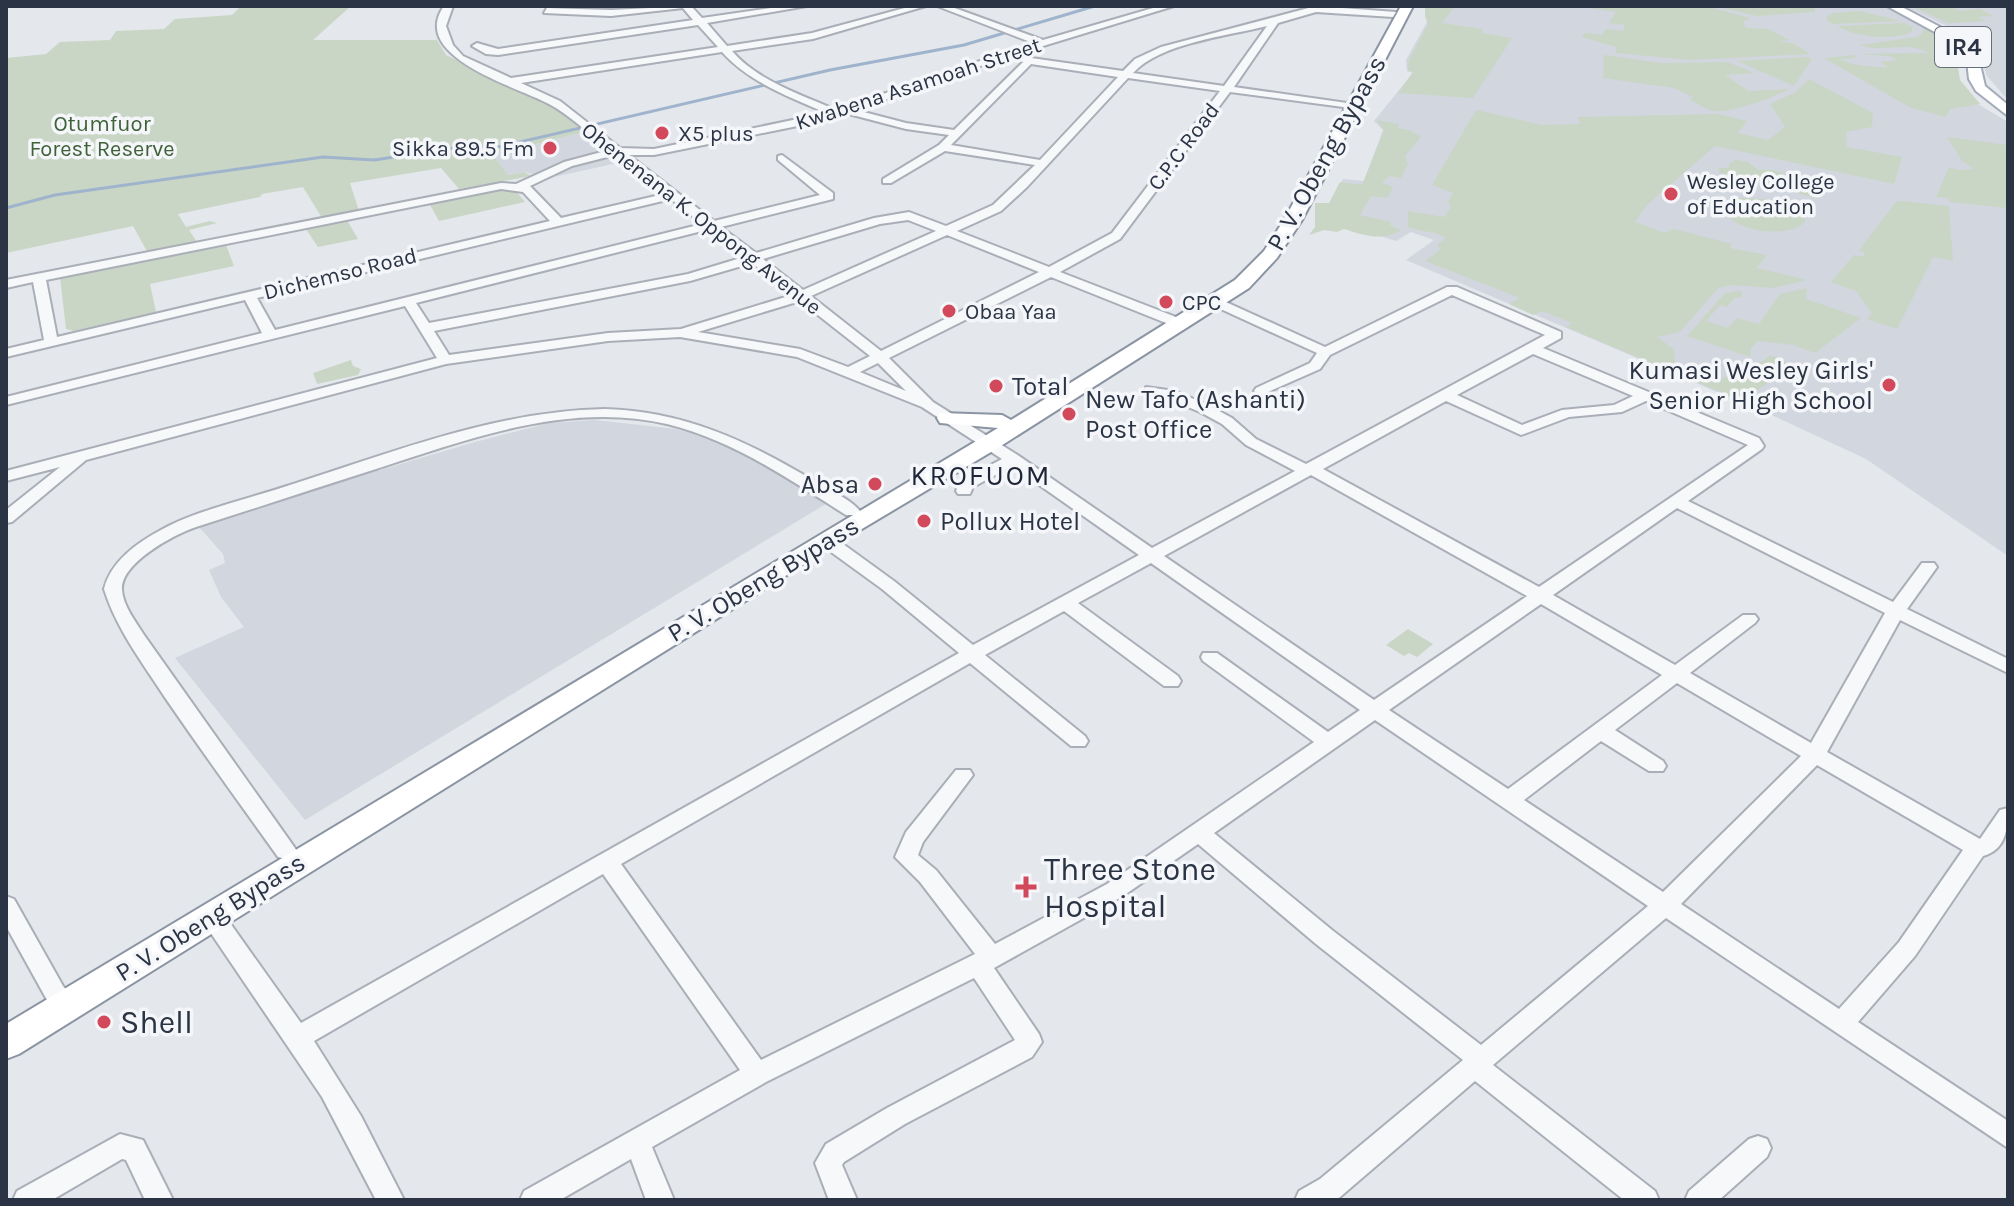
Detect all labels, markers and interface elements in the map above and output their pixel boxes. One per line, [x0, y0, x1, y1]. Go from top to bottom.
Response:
road number: IR4 [1935, 27, 1991, 67]
street label: Kwabena Asamoah Street [792, 32, 1044, 136]
street label: P. V. Obeng Bypass [1260, 50, 1393, 256]
street label: C.P.C Road [1142, 98, 1225, 196]
park label: Otumfuor Forest Reserve [29, 111, 175, 162]
street label: Ohenenana K. Oppong Avenue [576, 117, 826, 321]
place label: X5 plus [678, 121, 754, 147]
marker: X5 plus [653, 124, 671, 142]
place label: Sikka 89.5 Fm [392, 136, 534, 162]
marker: Sikka 89.5 Fm [541, 139, 559, 157]
place label: Wesley College of Education [1687, 169, 1835, 220]
marker: Wesley College of Education [1662, 185, 1680, 203]
street label: Dichemso Road [261, 242, 420, 306]
place label: CPC [1182, 290, 1221, 316]
marker: CPC [1157, 293, 1175, 311]
place label: Obaa Yaa [965, 299, 1057, 325]
marker: Obaa Yaa [940, 302, 958, 320]
place label: Kumasi Wesley Girls' Senior High School [1629, 355, 1873, 416]
place label: Total [1012, 371, 1069, 402]
marker: Kumasi Wesley Girls' Senior High School [1880, 376, 1898, 394]
marker: Total [987, 377, 1005, 395]
place label: New Tafo (Ashanti) Post Office [1085, 384, 1306, 445]
marker: New Tafo (Ashanti) Post Office [1060, 405, 1078, 423]
district label: KROFUOM [911, 459, 1051, 492]
place label: Absa [801, 469, 859, 500]
marker: Absa [866, 475, 884, 493]
place label: Pollux Hotel [940, 506, 1080, 537]
street label: P. V. Obeng Bypass [662, 510, 865, 649]
marker: Pollux Hotel [915, 512, 933, 530]
street label: P. V. Obeng Bypass [110, 847, 311, 988]
place label: Three Stone Hospital [1044, 851, 1216, 925]
marker: Three Stone Hospital [1015, 876, 1037, 898]
place label: Shell [120, 1004, 193, 1041]
marker: Shell [95, 1013, 113, 1031]

